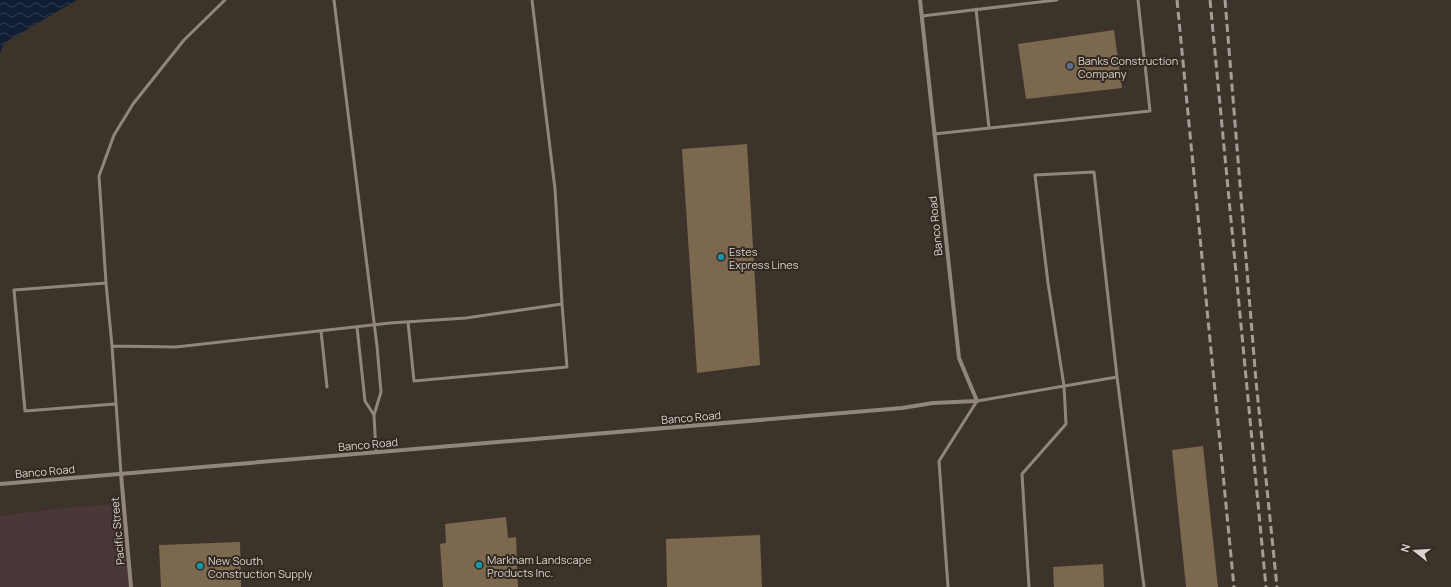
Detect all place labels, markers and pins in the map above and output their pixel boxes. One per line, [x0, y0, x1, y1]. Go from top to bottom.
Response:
place label: Banks Construction Company [1078, 53, 1178, 81]
marker: Banks Construction Company [1065, 61, 1075, 71]
place label: Estes Express Lines [729, 244, 799, 272]
marker: Estes Express Lines [716, 252, 726, 262]
place label: Markham Landscape Products Inc. [487, 552, 592, 580]
place label: New South Construction Supply [208, 553, 313, 581]
marker: Markham Landscape Products Inc. [474, 560, 484, 570]
marker: New South Construction Supply [195, 561, 205, 571]

